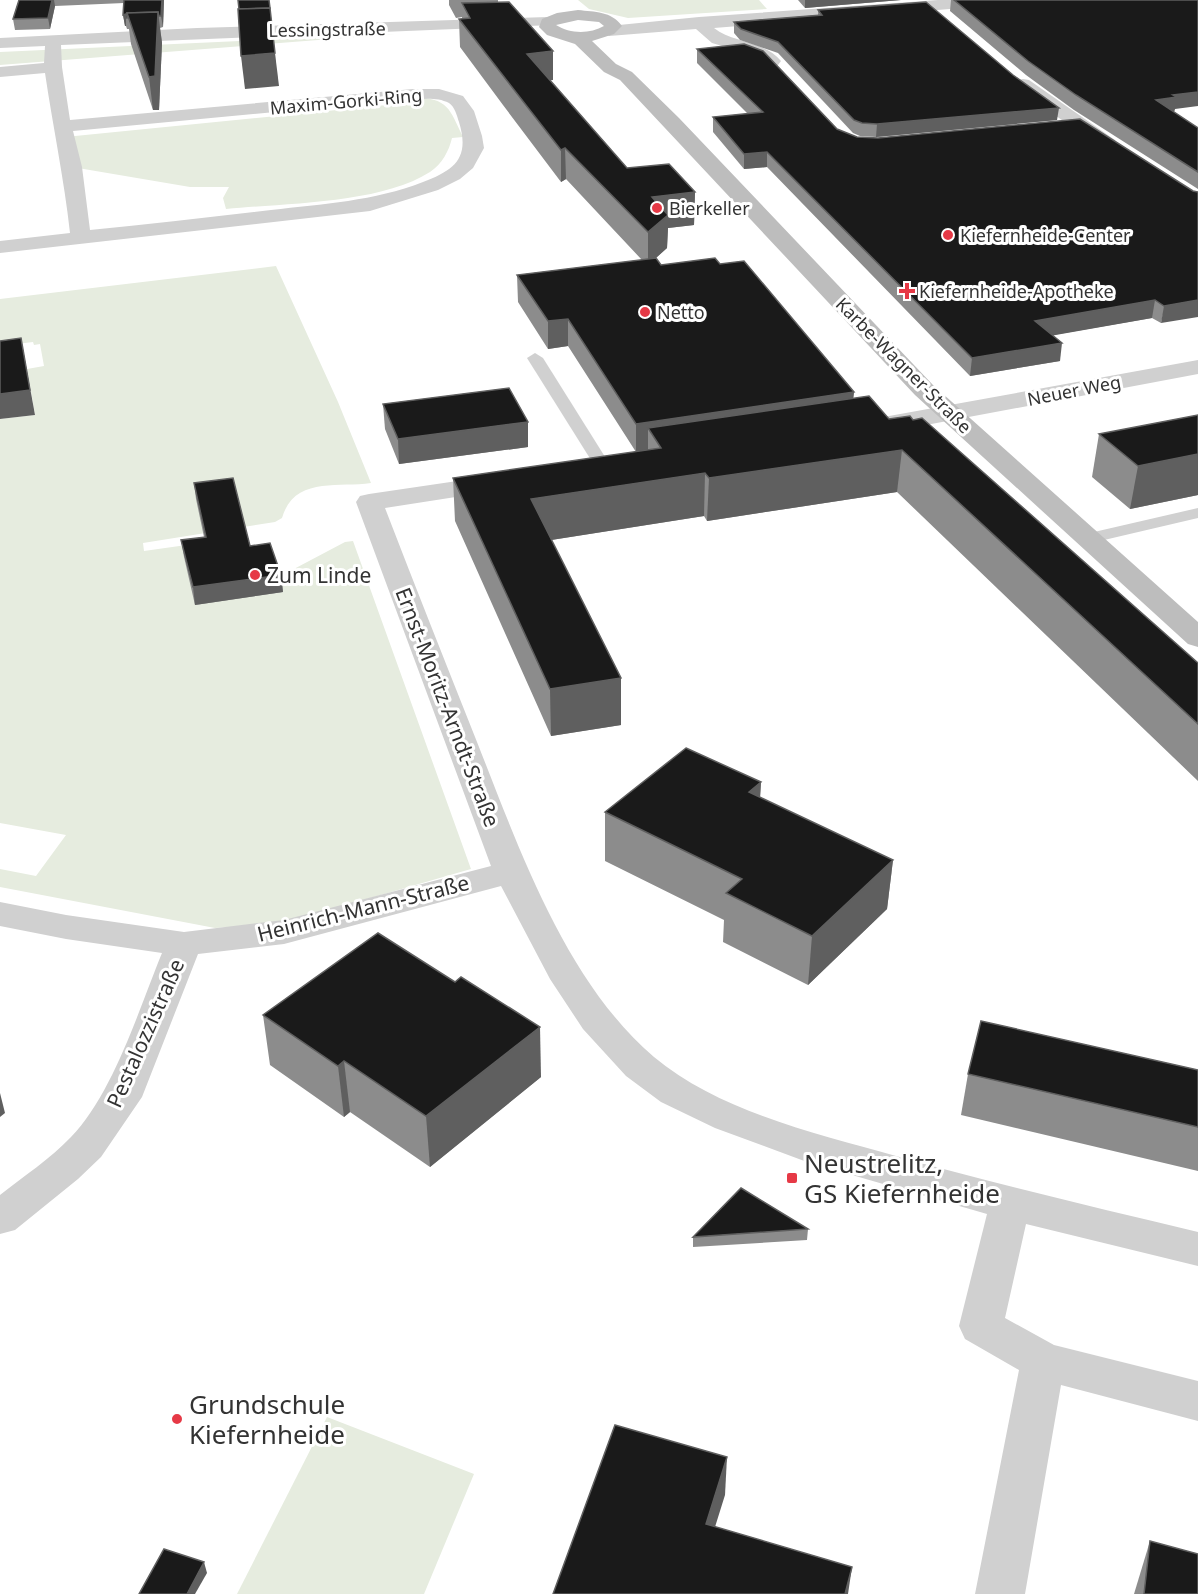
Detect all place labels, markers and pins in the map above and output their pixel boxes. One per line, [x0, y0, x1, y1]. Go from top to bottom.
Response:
place label: Bierkeller [669, 196, 750, 220]
marker: Bierkeller [650, 201, 664, 215]
place label: Kiefernheide-Center [960, 223, 1131, 247]
marker: Kiefernheide-Center [941, 228, 955, 242]
place label: Kiefernheide-Apotheke [919, 279, 1114, 303]
marker: Kiefernheide-Apotheke [900, 284, 914, 298]
place label: Netto [657, 300, 705, 324]
marker: Netto [638, 305, 652, 319]
place label: Zum Linde [267, 561, 371, 589]
marker: Zum Linde [248, 568, 262, 582]
place label: Neustrelitz, GS Kiefernheide [804, 1145, 1000, 1211]
marker: Neustrelitz, GS Kiefernheide [785, 1171, 799, 1185]
place label: Grundschule Kiefernheide [189, 1386, 345, 1452]
marker: Grundschule Kiefernheide [170, 1412, 184, 1426]

